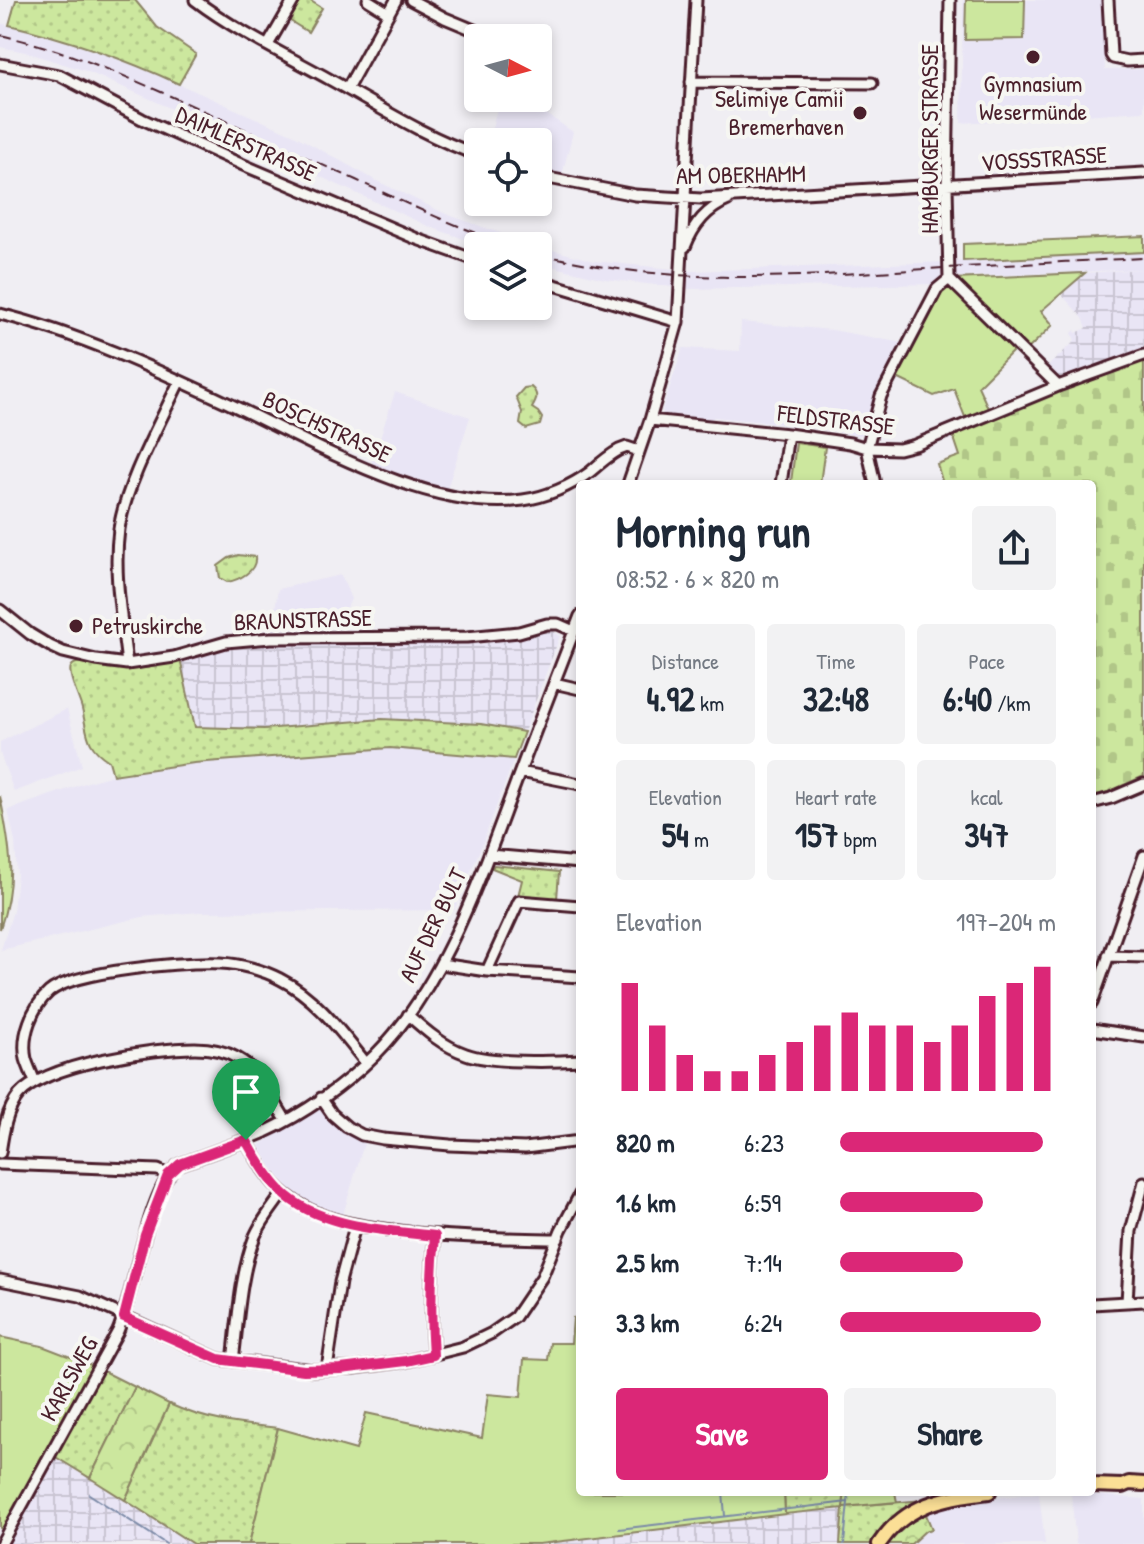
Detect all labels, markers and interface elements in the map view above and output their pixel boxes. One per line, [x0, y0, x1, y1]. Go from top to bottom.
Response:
north arrow [464, 24, 552, 112]
map controls [464, 24, 552, 320]
street label: HAMBURGER STRASSE [913, 44, 945, 234]
marker: Gymnasium Wesermünde [1024, 48, 1042, 66]
place label: Gymnasium Wesermünde [979, 67, 1087, 127]
place label: Selimiye Camii Bremerhaven [715, 82, 844, 142]
street label: DAIMLERSTRASSE [171, 98, 322, 189]
marker: Selimiye Camii Bremerhaven [851, 104, 869, 122]
button: locate [464, 128, 552, 216]
street label: VOSSSTRASSE [980, 138, 1108, 178]
street label: AM OBERHAMM [676, 157, 806, 191]
button: layers [464, 232, 552, 320]
street label: BOSCHSTRASSE [258, 382, 397, 470]
street label: FELDSTRASSE [775, 396, 897, 442]
text: Morning run [616, 501, 811, 561]
button: share [972, 506, 1056, 590]
text: 08:52 · 6 × 820 m [616, 561, 779, 596]
street label: BRAUNSTRASSE [233, 601, 373, 637]
place label: Petruskirche [92, 609, 203, 641]
marker: Petruskirche [67, 617, 85, 635]
text: Distance [652, 646, 719, 676]
text: Time [817, 646, 855, 676]
text: Pace [968, 646, 1005, 676]
text: 4.92 [647, 676, 695, 722]
text: 32:48 [803, 676, 869, 722]
text: 6:40 [943, 676, 992, 722]
text: km [695, 688, 724, 718]
text: /km [992, 688, 1031, 718]
text: Elevation [649, 782, 722, 812]
text: Heart rate [795, 782, 877, 812]
text: kcal [971, 782, 1003, 812]
text: 54 [662, 812, 689, 858]
text: 157 [795, 812, 839, 858]
text: 347 [964, 812, 1009, 858]
text: m [689, 824, 709, 854]
text: bpm [839, 824, 877, 854]
street label: AUF DER BULT [391, 861, 474, 987]
text: Elevation [616, 904, 702, 939]
text: 197–204 m [956, 904, 1056, 939]
pin [212, 1058, 280, 1140]
icon: arrive [224, 1070, 268, 1114]
text: 820 m [616, 1125, 675, 1160]
text: 6:23 [744, 1125, 784, 1160]
text: 1.6 km [616, 1185, 676, 1220]
text: 6:59 [744, 1185, 781, 1220]
text: 2.5 km [616, 1245, 679, 1280]
text: 7:14 [744, 1245, 782, 1280]
text: 3.3 km [616, 1305, 679, 1340]
text: 6:24 [744, 1305, 782, 1340]
street label: KARLSWEG [32, 1330, 105, 1427]
button: Save [616, 1388, 828, 1480]
button: Share [844, 1388, 1056, 1480]

